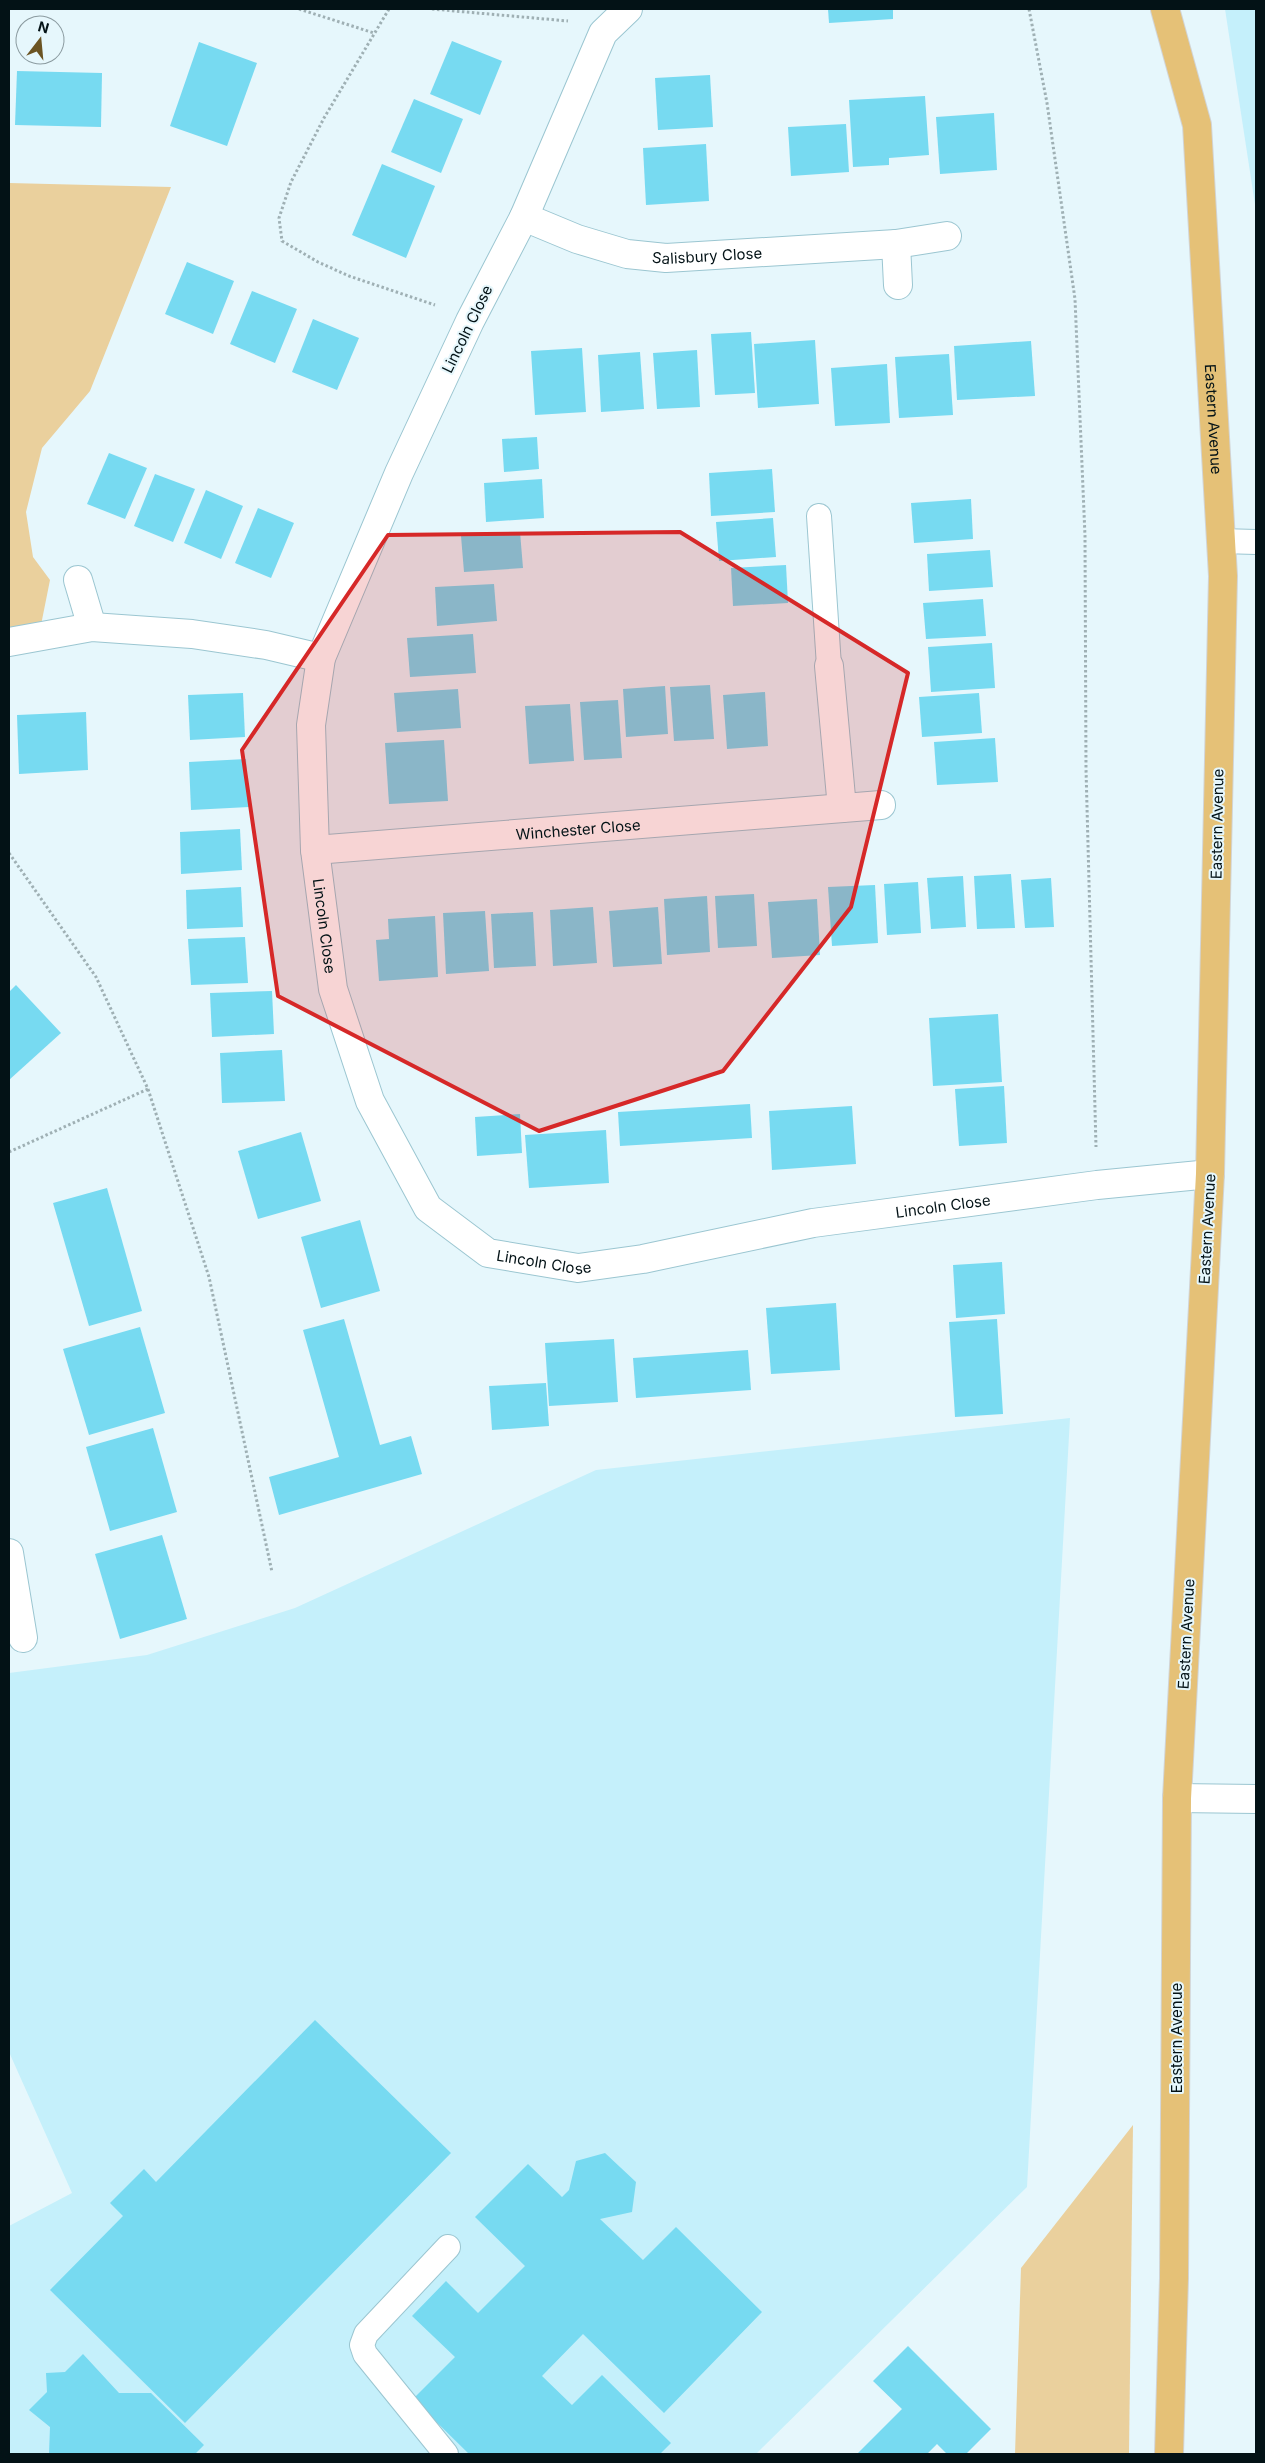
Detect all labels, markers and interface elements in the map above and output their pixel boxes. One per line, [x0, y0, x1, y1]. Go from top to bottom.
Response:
north arrow [15, 15, 65, 65]
text: N [36, 17, 51, 37]
street label: Salisbury Close [651, 243, 763, 268]
street label: Lincoln Close [438, 282, 496, 376]
street label: Eastern Avenue [1201, 363, 1227, 475]
street label: Eastern Avenue [1207, 769, 1227, 879]
street label: Winchester Close [515, 815, 641, 844]
street label: Lincoln Close [309, 877, 340, 975]
street label: Eastern Avenue [1195, 1173, 1219, 1285]
street label: Lincoln Close [894, 1190, 992, 1221]
street label: Lincoln Close [495, 1245, 592, 1278]
street label: Eastern Avenue [1174, 1578, 1198, 1690]
street label: Eastern Avenue [1167, 1983, 1186, 2093]

